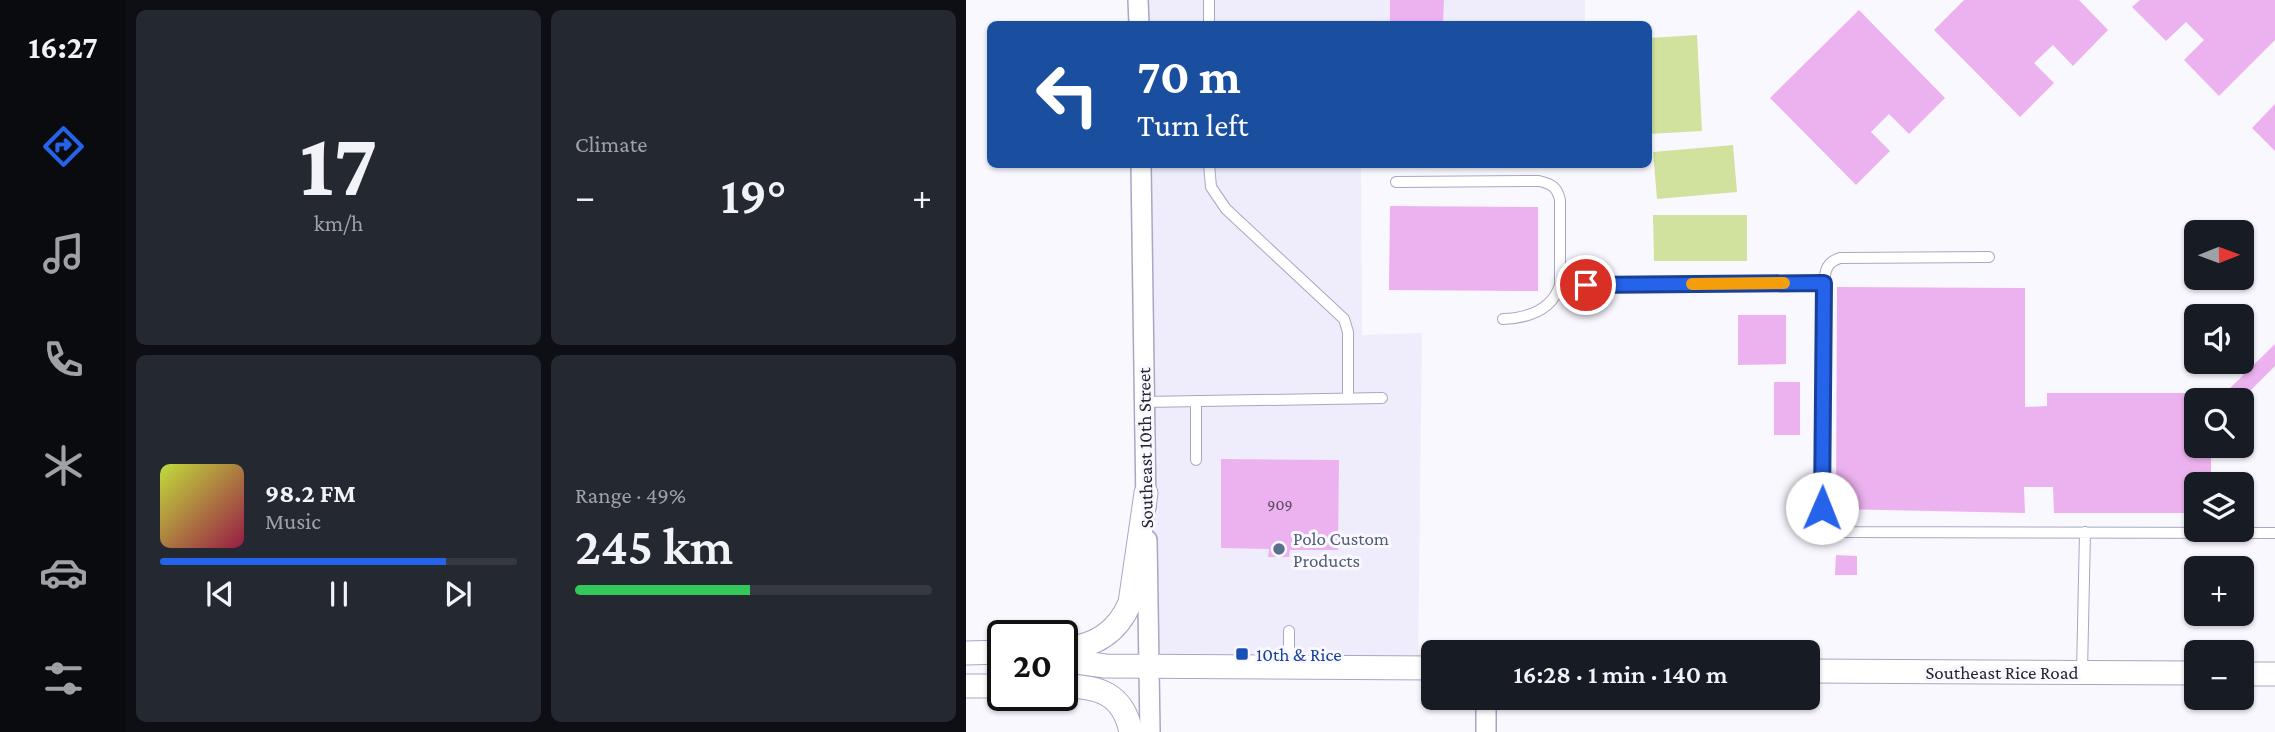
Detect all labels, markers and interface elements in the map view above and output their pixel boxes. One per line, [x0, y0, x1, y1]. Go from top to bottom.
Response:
text: 16:27 [28, 29, 98, 65]
icon: left [1022, 49, 1113, 140]
text: 70 m [1137, 49, 1241, 104]
text: Turn left [1137, 107, 1248, 143]
text: 17 [299, 113, 378, 215]
icon: directions [39, 122, 88, 171]
text: Climate [575, 131, 647, 157]
text: 19° [721, 166, 786, 224]
text: − [575, 175, 595, 217]
text: + [912, 175, 932, 217]
text: km/h [314, 210, 363, 236]
north arrow [2184, 220, 2254, 290]
map controls [2184, 220, 2254, 710]
icon: music [39, 229, 88, 278]
pin [1556, 255, 1616, 315]
icon: arrive [1567, 266, 1605, 304]
button: sound [2184, 304, 2254, 374]
icon: phone [39, 335, 88, 384]
street label: Southeast 10th Street [1133, 367, 1157, 529]
button: search [2184, 388, 2254, 458]
icon: climate [39, 441, 88, 490]
position arrow [1785, 471, 1859, 545]
button: layers [2184, 472, 2254, 542]
text: 98.2 FM [265, 479, 356, 508]
text: Range · 49% [575, 482, 686, 508]
house number: 909 [1267, 496, 1293, 513]
text: Music [265, 508, 321, 534]
text: 245 km [575, 517, 733, 575]
place label: Polo Custom Products [1293, 528, 1389, 571]
marker: Polo Custom Products [1271, 541, 1287, 557]
icon: car [39, 548, 88, 597]
button: + [2184, 556, 2254, 626]
icon: previous [201, 575, 239, 613]
icon: pause [320, 575, 358, 613]
icon: next [439, 575, 477, 613]
speed limit sign: 20 [987, 620, 1078, 711]
button: − [2184, 640, 2254, 710]
place label: 10th & Rice [1256, 644, 1342, 665]
marker: 10th & Rice [1234, 646, 1250, 662]
icon: filters [39, 654, 88, 703]
text: 16:28 · 1 min · 140 m [1513, 660, 1728, 689]
street label: Southeast Rice Road [1925, 662, 2079, 683]

